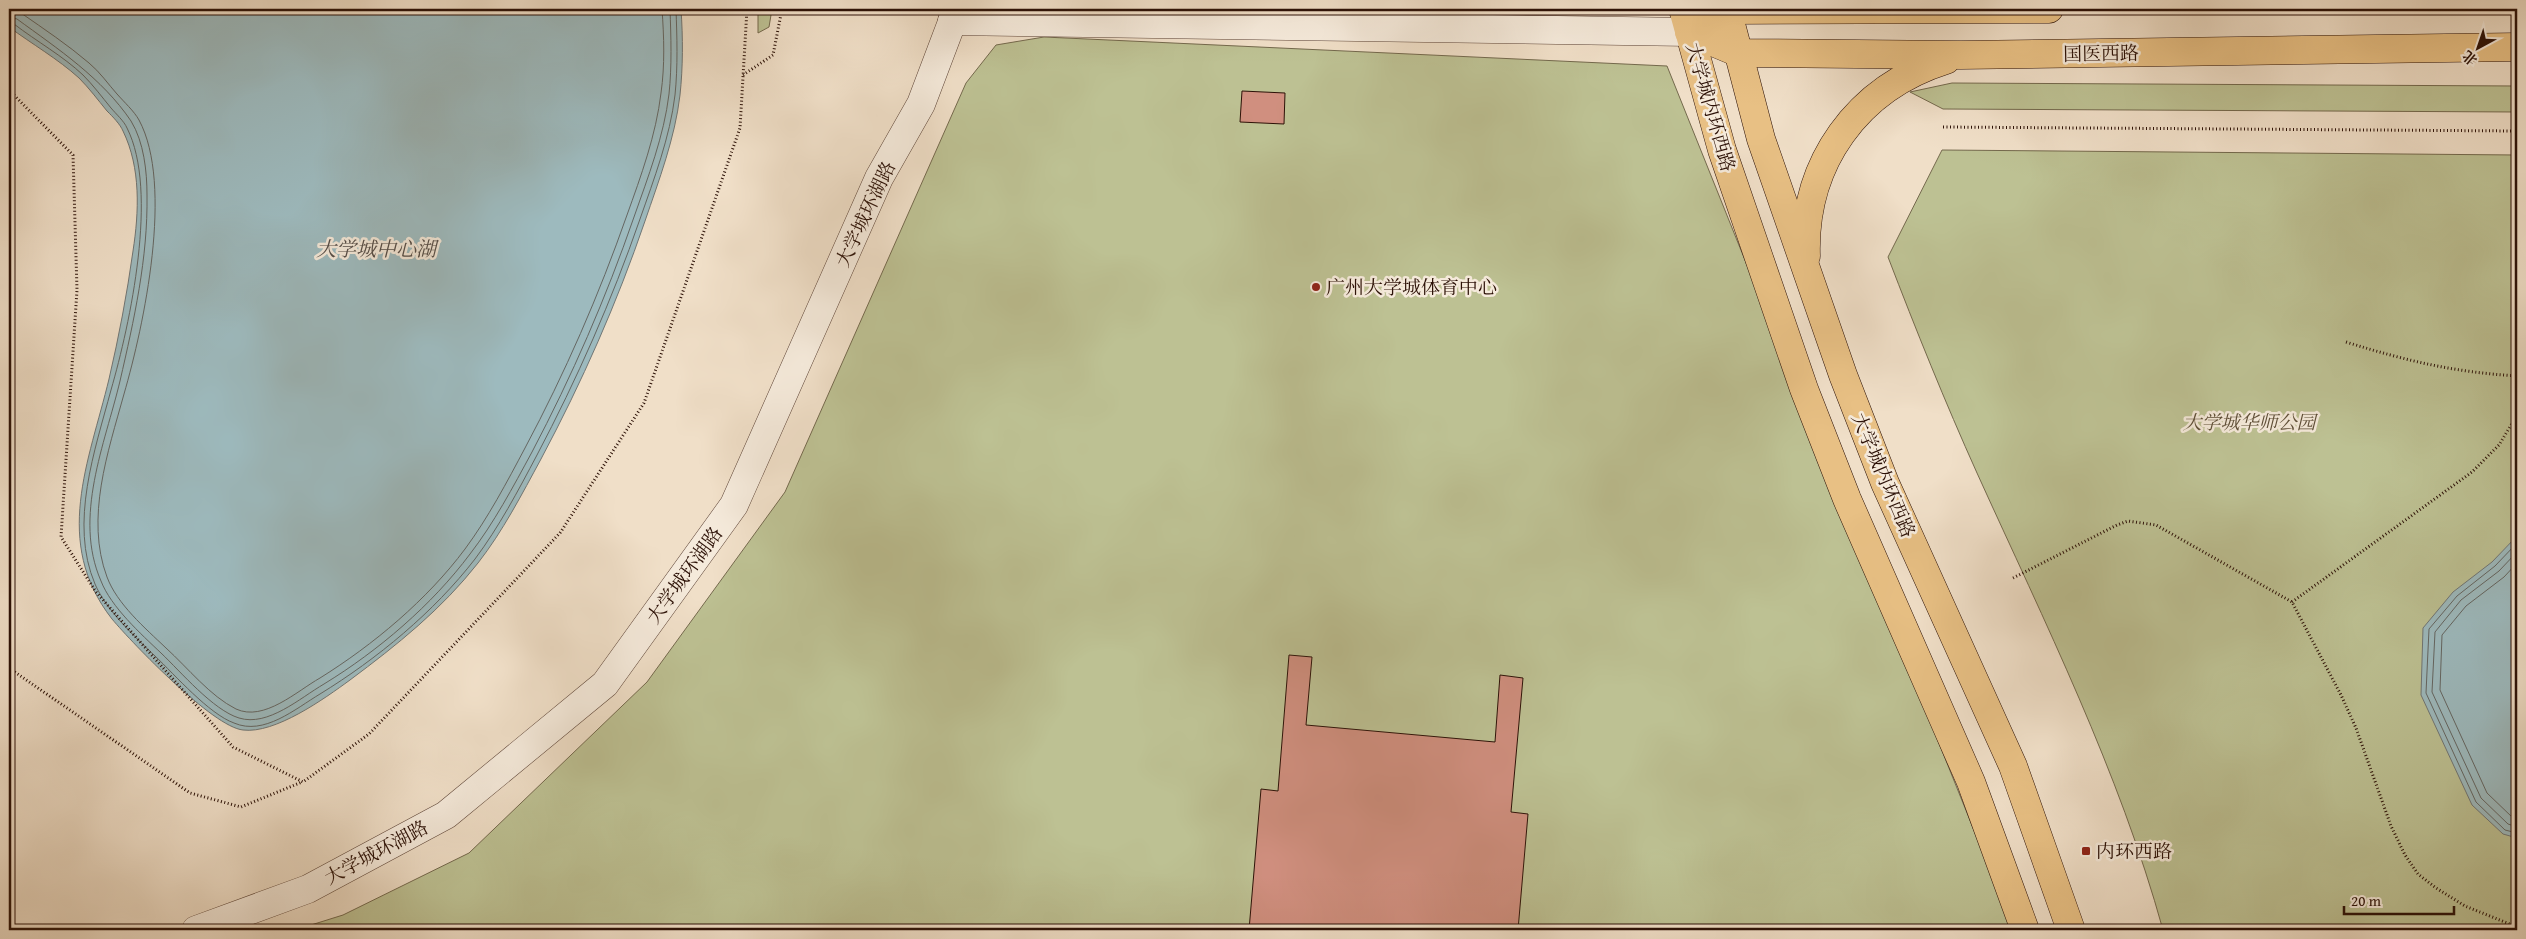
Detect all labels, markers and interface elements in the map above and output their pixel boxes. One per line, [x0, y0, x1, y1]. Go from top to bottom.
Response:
north arrow [2454, 22, 2504, 72]
street label: 国医西路 [2063, 38, 2139, 68]
street label: 大学城内环西路 [1679, 39, 1743, 175]
text: 北 [2458, 46, 2481, 70]
street label: 大学城环湖路 [828, 156, 902, 272]
water label: 大学城中心湖 [316, 234, 439, 263]
place label: 广州大学城体育中心 [1326, 273, 1497, 301]
marker: 广州大学城体育中心 [1310, 281, 1322, 293]
street label: 大学城内环西路 [1845, 408, 1923, 542]
park label: 大学城华师公园 [2182, 408, 2318, 436]
street label: 大学城环湖路 [639, 521, 729, 629]
street label: 大学城环湖路 [319, 813, 433, 891]
place label: 内环西路 [2096, 837, 2172, 865]
marker: 内环西路 [2080, 845, 2092, 857]
scale bar [2344, 884, 2454, 916]
text: 20 m [2351, 890, 2382, 911]

